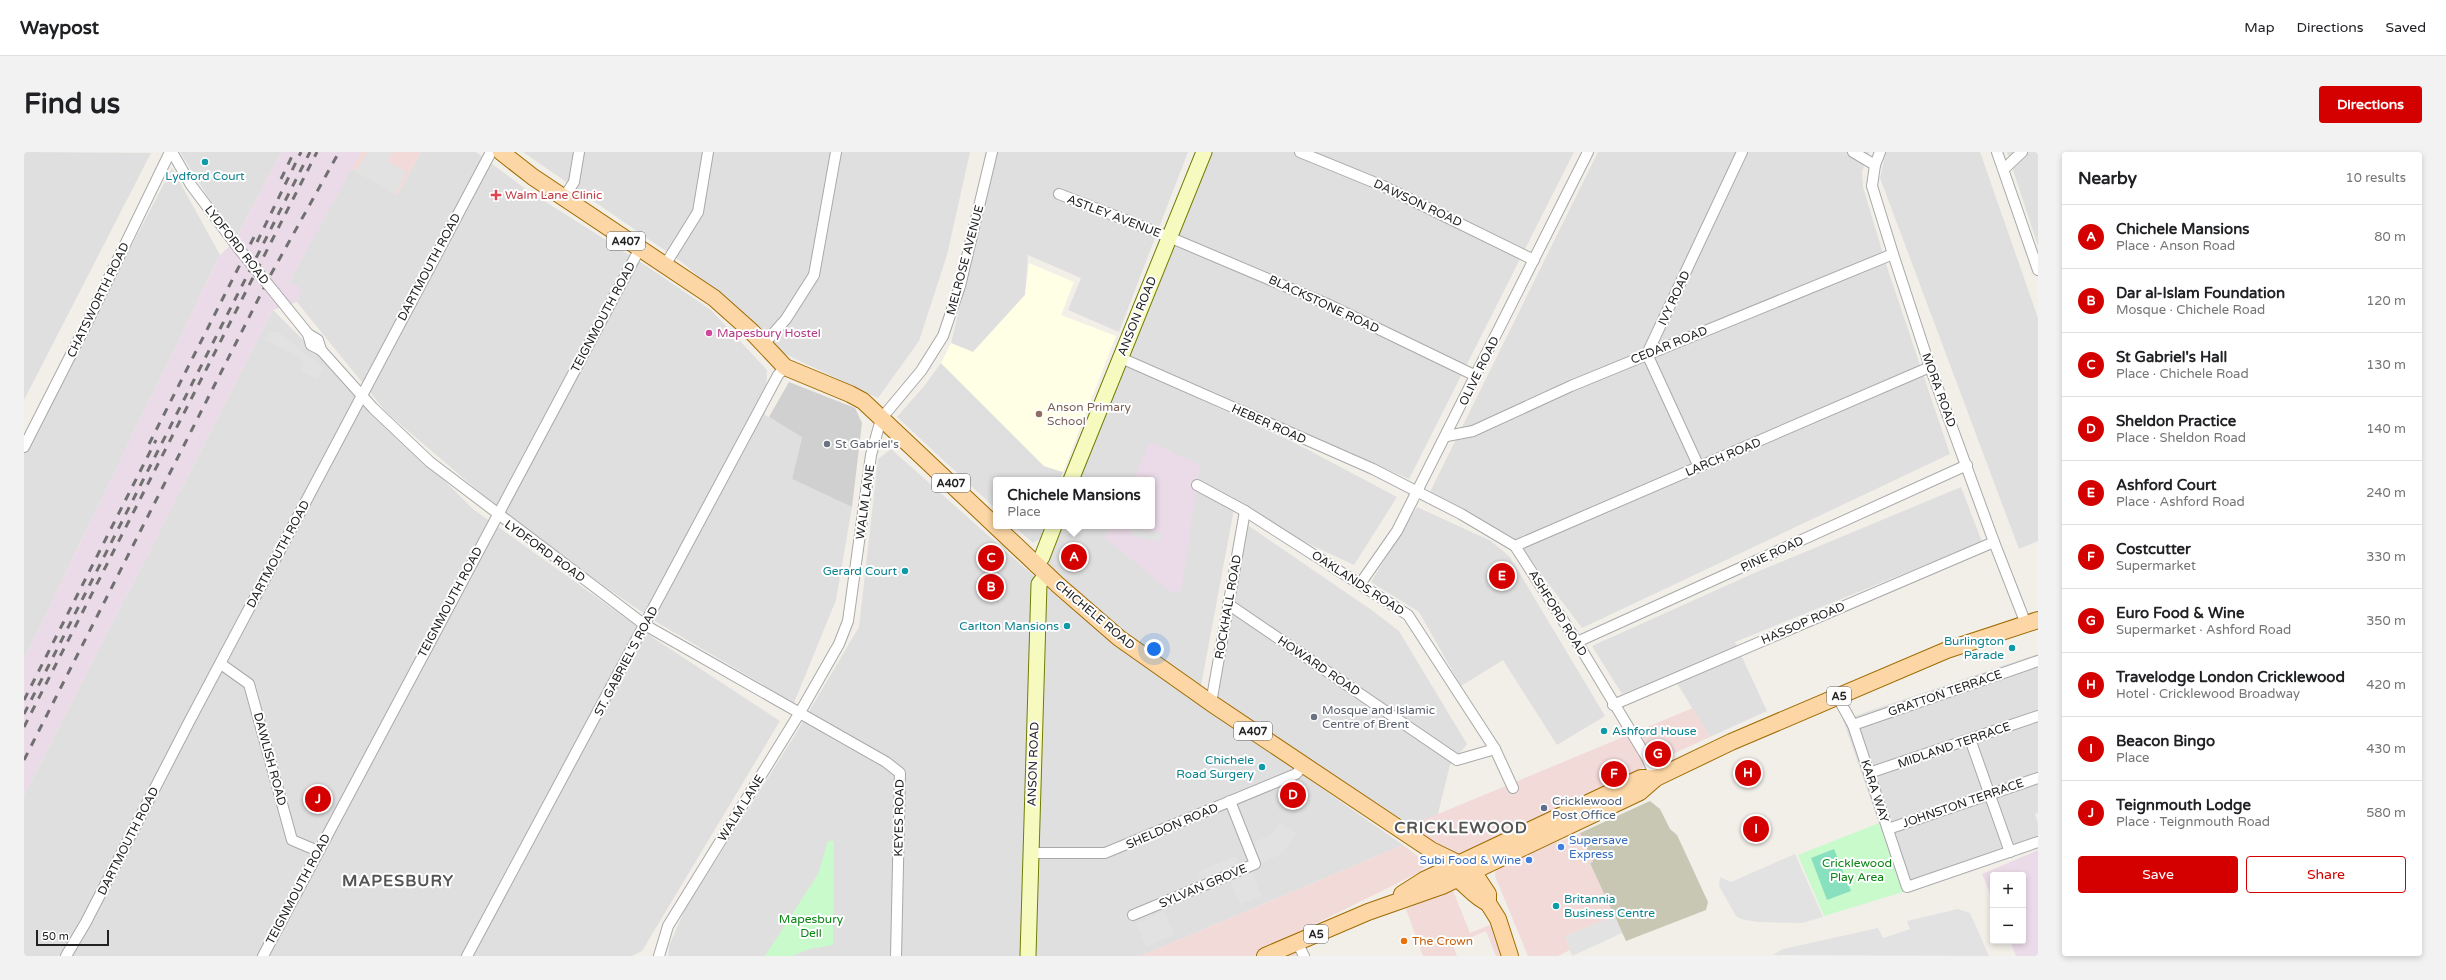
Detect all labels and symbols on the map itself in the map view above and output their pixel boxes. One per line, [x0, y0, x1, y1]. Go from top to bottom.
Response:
marker: Lydford Court [200, 157, 210, 167]
place label: Lydford Court [165, 169, 245, 183]
street label: DAWSON ROAD [1372, 176, 1464, 230]
place label: Walm Lane Clinic [505, 188, 602, 202]
marker: Walm Lane Clinic [490, 189, 502, 201]
street label: ASTLEY AVENUE [1065, 192, 1163, 240]
street label: LYDFORD ROAD [202, 203, 272, 287]
street label: MELROSE AVENUE [944, 203, 987, 317]
street label: DARTMOUTH ROAD [395, 211, 463, 323]
road number: A407 [607, 232, 645, 250]
street label: CHATSWORTH ROAD [64, 240, 132, 360]
street label: TEIGNMOUTH ROAD [568, 259, 638, 375]
street label: IVY ROAD [1655, 268, 1693, 328]
street label: BLACKSTONE ROAD [1267, 272, 1381, 336]
street label: ANSON ROAD [1115, 274, 1159, 358]
street label: CEDAR ROAD [1629, 323, 1709, 367]
place label: Mapesbury Hostel [717, 326, 821, 340]
marker: Mapesbury Hostel [704, 328, 714, 338]
street label: OLIVE ROAD [1456, 334, 1502, 408]
street label: MORA ROAD [1919, 351, 1959, 429]
place label: Anson Primary School [1047, 400, 1132, 428]
street label: HEBER ROAD [1229, 401, 1309, 447]
marker: Anson Primary School [1034, 409, 1044, 419]
street label: LARCH ROAD [1683, 435, 1763, 479]
place label: St Gabriel's [835, 437, 899, 451]
marker: St Gabriel's [822, 439, 832, 449]
street label: WALM LANE [853, 463, 877, 540]
road number: A407 [932, 474, 970, 492]
street label: DARTMOUTH ROAD [244, 498, 312, 610]
street label: LYDFORD ROAD [502, 517, 588, 585]
street label: PINE ROAD [1738, 533, 1806, 575]
pin: A [1061, 542, 1087, 572]
pin: C [978, 543, 1004, 573]
street label: TEIGNMOUTH ROAD [415, 544, 485, 660]
street label: OAKLANDS ROAD [1309, 548, 1407, 618]
street label: ROCKHALL ROAD [1212, 554, 1244, 660]
pin: E [1489, 561, 1515, 591]
place label: Gerard Court [823, 564, 897, 578]
marker: Gerard Court [900, 566, 910, 576]
street label: ASHFORD ROAD [1526, 567, 1590, 659]
pin: B [978, 572, 1004, 602]
street label: CHICHELE ROAD [1052, 578, 1138, 652]
street label: HASSOP ROAD [1759, 599, 1847, 647]
street label: ST. GABRIEL'S ROAD [591, 604, 661, 718]
place label: Carlton Mansions [959, 619, 1059, 633]
marker: Carlton Mansions [1062, 621, 1072, 631]
street label: HOWARD ROAD [1275, 633, 1363, 699]
place label: Burlington Parade [1944, 634, 2004, 662]
your location [1144, 639, 1164, 659]
marker: Burlington Parade [2007, 643, 2017, 653]
street label: GRATTON TERRACE [1886, 667, 2004, 719]
road number: A5 [1827, 687, 1851, 705]
place label: Mosque and Islamic Centre of Brent [1322, 703, 1435, 731]
street label: DAWLISH ROAD [251, 711, 289, 807]
marker: Mosque and Islamic Centre of Brent [1309, 712, 1319, 722]
street label: MIDLAND TERRACE [1896, 719, 2013, 771]
street label: ANSON ROAD [1025, 722, 1041, 806]
road number: A407 [1234, 722, 1272, 740]
place label: Ashford House [1612, 724, 1697, 738]
marker: Ashford House [1599, 726, 1609, 736]
pin: G [1645, 739, 1671, 769]
place label: Chichele Road Surgery [1176, 753, 1255, 781]
pin: H [1735, 758, 1761, 788]
street label: KARA WAY [1858, 758, 1892, 825]
pin: F [1601, 759, 1627, 789]
marker: Chichele Road Surgery [1257, 762, 1267, 772]
street label: WALM LANE [715, 772, 767, 844]
street label: JOHNSTON TERRACE [1901, 776, 2026, 830]
street label: KEYES ROAD [891, 779, 907, 857]
pin: D [1280, 780, 1306, 810]
pin: J [305, 784, 331, 814]
street label: DARTMOUTH ROAD [95, 785, 161, 897]
place label: Cricklewood Post Office [1552, 794, 1622, 822]
street label: SHELDON ROAD [1124, 800, 1220, 852]
marker: Cricklewood Post Office [1539, 803, 1549, 813]
pin: I [1743, 814, 1769, 844]
district label: CRICKLEWOOD [1394, 818, 1528, 838]
street label: TEIGNMOUTH ROAD [263, 831, 333, 947]
place label: Supersave Express [1569, 833, 1628, 861]
marker: Supersave Express [1556, 842, 1566, 852]
place label: Subi Food & Wine [1420, 853, 1521, 867]
marker: Subi Food & Wine [1524, 855, 1534, 865]
park label: Cricklewood Play Area [1822, 856, 1892, 884]
street label: SYLVAN GROVE [1157, 861, 1249, 911]
district label: MAPESBURY [342, 871, 454, 891]
place label: Britannia Business Centre [1564, 892, 1655, 920]
marker: Britannia Business Centre [1551, 901, 1561, 911]
park label: Mapesbury Dell [779, 912, 844, 940]
road number: A5 [1304, 925, 1328, 943]
scale bar [36, 928, 109, 947]
place label: The Crown [1412, 934, 1473, 948]
marker: The Crown [1399, 936, 1409, 946]

